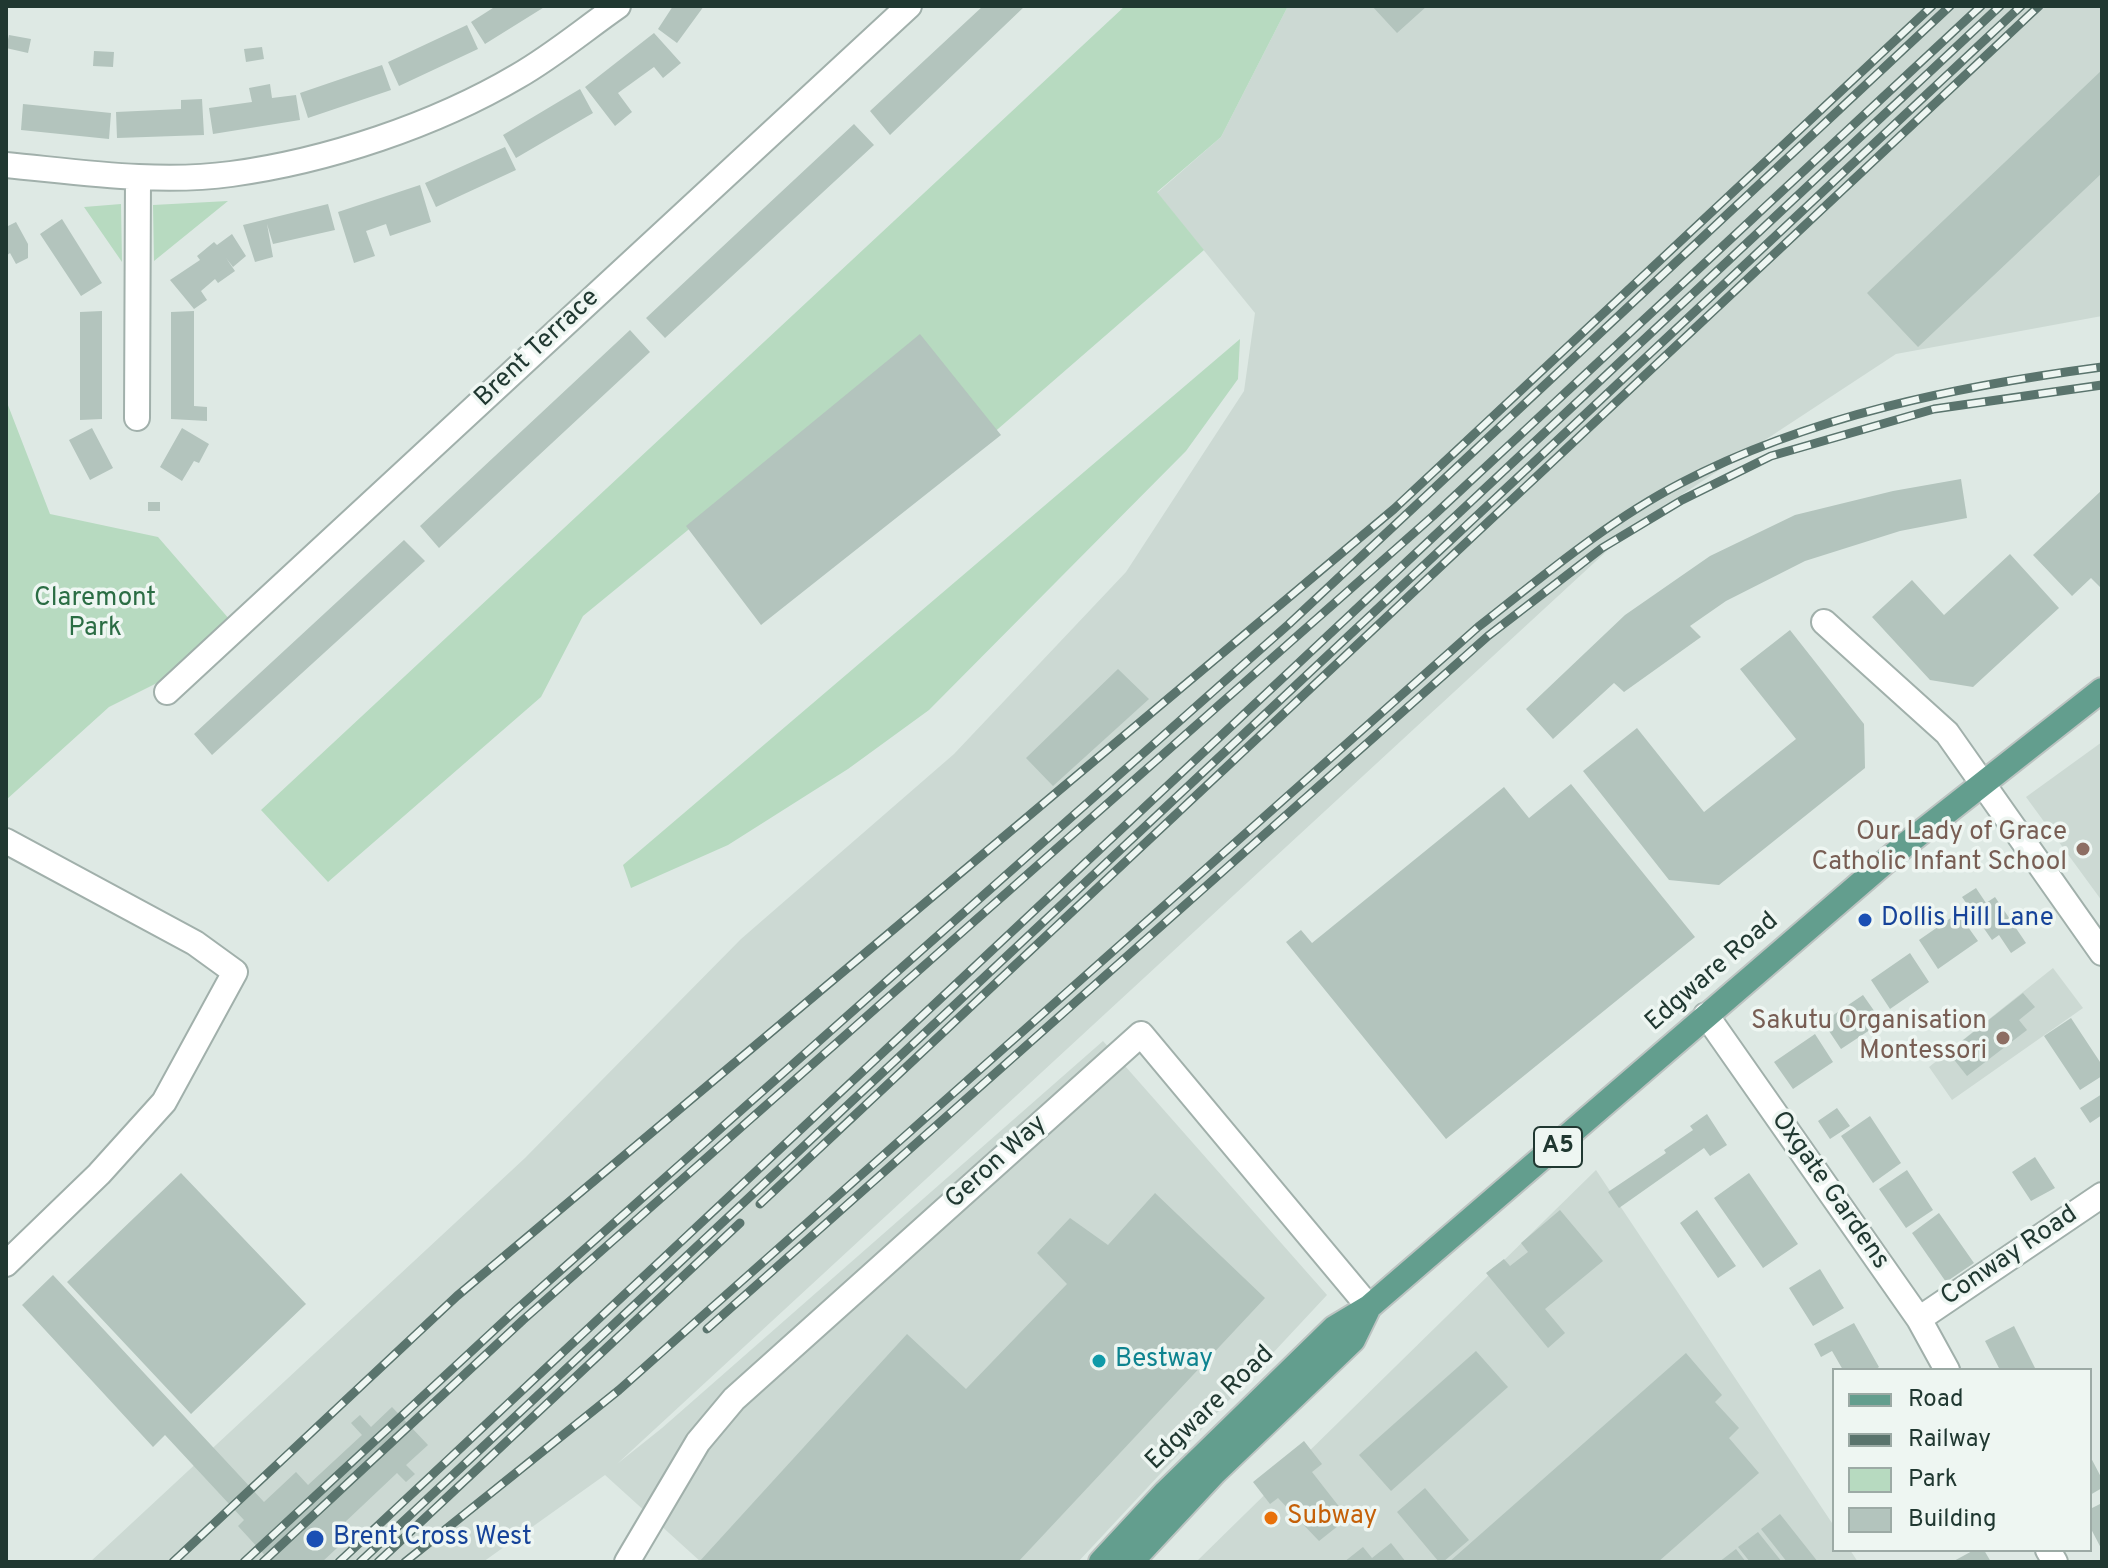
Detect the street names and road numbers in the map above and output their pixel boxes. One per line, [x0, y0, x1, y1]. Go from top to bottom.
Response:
street label: Brent Terrace [469, 283, 607, 415]
street label: Edgware Road [1640, 907, 1786, 1039]
street label: Oxgate Gardens [1763, 1106, 1895, 1276]
street label: Geron Way [940, 1109, 1054, 1217]
road number: A5 [1534, 1127, 1582, 1167]
street label: Conway Road [1936, 1200, 2084, 1314]
street label: Edgware Road [1140, 1340, 1282, 1478]

